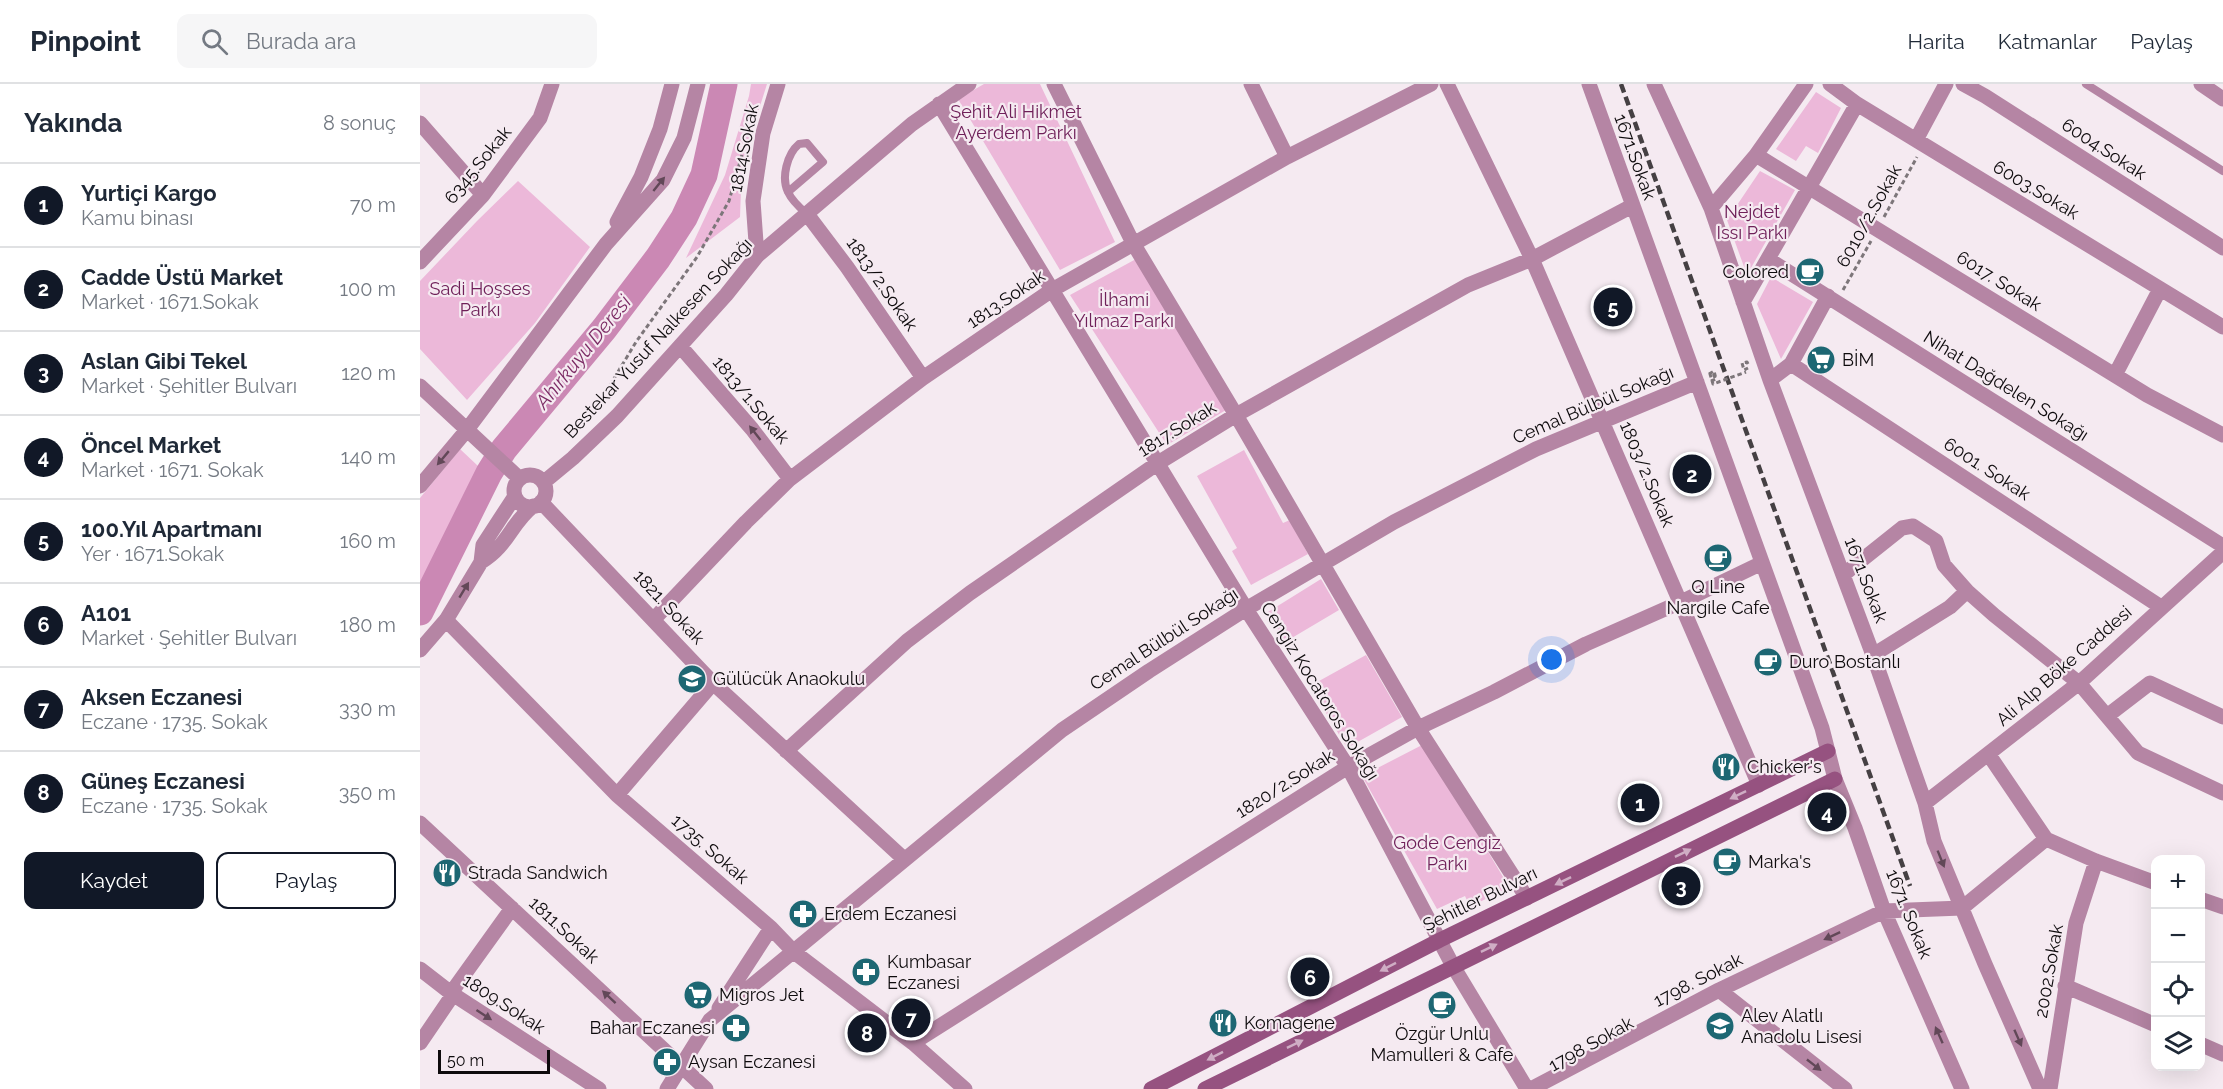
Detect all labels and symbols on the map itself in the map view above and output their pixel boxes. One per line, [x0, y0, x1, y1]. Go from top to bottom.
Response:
street label: 1814.Sokak [725, 101, 762, 194]
park label: Şehit Ali Hikmet Ayerdem Parkı [950, 101, 1082, 143]
street label: 1671.Sokak [1610, 111, 1661, 203]
street label: 6004.Sokak [2058, 113, 2151, 184]
street label: 6345.Sokak [440, 121, 516, 208]
street label: 6003.Sokak [1990, 156, 2083, 224]
street label: 6010/2.Sokak [1832, 160, 1906, 271]
one-way arrow [652, 176, 665, 192]
park label: Nejdet Issı Parkı [1717, 201, 1787, 243]
street label: Bestekar Yusuf Nalkesen Sokağı [559, 233, 756, 442]
street label: 1813/2.Sokak [842, 233, 923, 335]
street label: 6017. Sokak [1953, 246, 2046, 315]
cafe icon: Colored [1794, 256, 1826, 288]
place label: Colored [1723, 261, 1789, 282]
street label: 1813.Sokak [963, 265, 1049, 332]
park label: Sadi Hoşses Parkı [430, 278, 531, 320]
pin: 5 [1594, 284, 1632, 330]
park label: İlhami Yılmaz Parkı [1074, 289, 1174, 331]
water label: Ahırkuyu Deresi [529, 290, 636, 414]
street label: Nihat Dağdelen Sokağı [1920, 326, 2093, 445]
supermarket icon: BİM [1805, 344, 1837, 376]
place label: BİM [1842, 349, 1874, 370]
street label: 1813/1.Sokak [709, 352, 794, 448]
street label: Cemal Bülbül Sokağı [1509, 361, 1676, 448]
street label: 1817.Sokak [1134, 396, 1220, 461]
street label: 1803/2.Sokak [1616, 418, 1679, 530]
one-way arrow [749, 425, 761, 440]
street label: 6001. Sokak [1940, 433, 2035, 505]
one-way arrow [437, 450, 450, 465]
pin: 2 [1672, 452, 1712, 496]
street label: 1671.Sokak [1841, 534, 1893, 626]
cafe icon: Q Line Nargile Cafe [1702, 542, 1734, 574]
street label: 1821. Sokak [630, 565, 709, 649]
place label: Q Line Nargile Cafe [1666, 576, 1770, 618]
one-way arrow [459, 582, 470, 598]
street label: Cemal Bülbül Sokağı [1086, 583, 1242, 694]
street label: Cengiz Kocatoros Sokağı [1257, 598, 1384, 784]
street label: Ali Alp Böke Caddesi [1992, 601, 2136, 730]
your location [1537, 645, 1566, 674]
cafe icon: Duro Bostanlı [1752, 646, 1784, 678]
place label: Duro Bostanlı [1789, 651, 1900, 672]
school or university icon: Gülücük Anaokulu [676, 663, 708, 695]
place label: Gülücük Anaokulu [713, 668, 865, 689]
street label: 1820/2.Sokak [1232, 745, 1338, 822]
restaurant icon: Chicker's [1710, 751, 1742, 783]
place label: Chicker's [1747, 756, 1822, 777]
pin: 1 [1620, 780, 1660, 826]
pin: 4 [1808, 790, 1846, 834]
one-way arrow [1730, 791, 1747, 800]
street label: 1735. Sokak [668, 809, 753, 888]
park label: Gode Cengiz Parkı [1393, 832, 1501, 874]
cafe icon: Marka's [1711, 846, 1743, 878]
one-way arrow [1674, 849, 1691, 858]
one-way arrow [1937, 850, 1947, 868]
place label: Marka's [1748, 851, 1811, 872]
restaurant icon: Strada Sandwich [431, 857, 463, 889]
place label: Strada Sandwich [468, 862, 608, 883]
street label: Şehitler Bulvarı [1419, 862, 1540, 935]
pin: 3 [1662, 864, 1700, 908]
street label: 1671. Sokak [1882, 866, 1937, 962]
one-way arrow [1554, 875, 1572, 885]
street label: 1811.Sokak [525, 892, 604, 968]
pharmacy icon: Erdem Eczanesi [787, 898, 819, 930]
place label: Erdem Eczanesi [824, 903, 957, 924]
street label: 2002.Sokak [2030, 922, 2067, 1019]
one-way arrow [1823, 932, 1840, 941]
one-way arrow [1480, 944, 1497, 953]
street label: 1798. Sokak [1650, 948, 1746, 1011]
place label: Kumbasar Eczanesi [887, 951, 972, 993]
pin: 6 [1290, 954, 1330, 1000]
pharmacy icon: Kumbasar Eczanesi [850, 956, 882, 988]
one-way arrow [1379, 962, 1396, 972]
street label: 1809.Sokak [459, 969, 550, 1038]
supermarket icon: Migros Jet [682, 979, 714, 1011]
place label: Migros Jet [719, 984, 804, 1005]
cafe icon: Özgür Unlu Mamulleri & Cafe [1426, 989, 1458, 1021]
one-way arrow [601, 990, 616, 1004]
pin: 7 [892, 996, 930, 1040]
place label: Alev Alatlı Anadolu Lisesi [1741, 1005, 1862, 1047]
restaurant icon: Komagene [1207, 1007, 1239, 1039]
one-way arrow [476, 1009, 492, 1021]
pin: 8 [848, 1010, 886, 1056]
school or university icon: Alev Alatlı Anadolu Lisesi [1704, 1010, 1736, 1042]
street label: 1798 Sokak [1545, 1011, 1637, 1075]
pharmacy icon: Bahar Eczanesi [720, 1012, 752, 1044]
place label: Komagene [1244, 1012, 1335, 1033]
place label: Bahar Eczanesi [589, 1017, 715, 1038]
place label: Özgür Unlu Mamulleri & Cafe [1371, 1023, 1514, 1065]
one-way arrow [1934, 1027, 1943, 1044]
one-way arrow [2013, 1030, 2022, 1047]
one-way arrow [1287, 1040, 1304, 1049]
pharmacy icon: Aysan Eczanesi [651, 1046, 683, 1078]
scale bar [438, 1047, 550, 1074]
place label: Aysan Eczanesi [688, 1051, 816, 1072]
one-way arrow [1206, 1051, 1223, 1061]
one-way arrow [1807, 1058, 1822, 1070]

